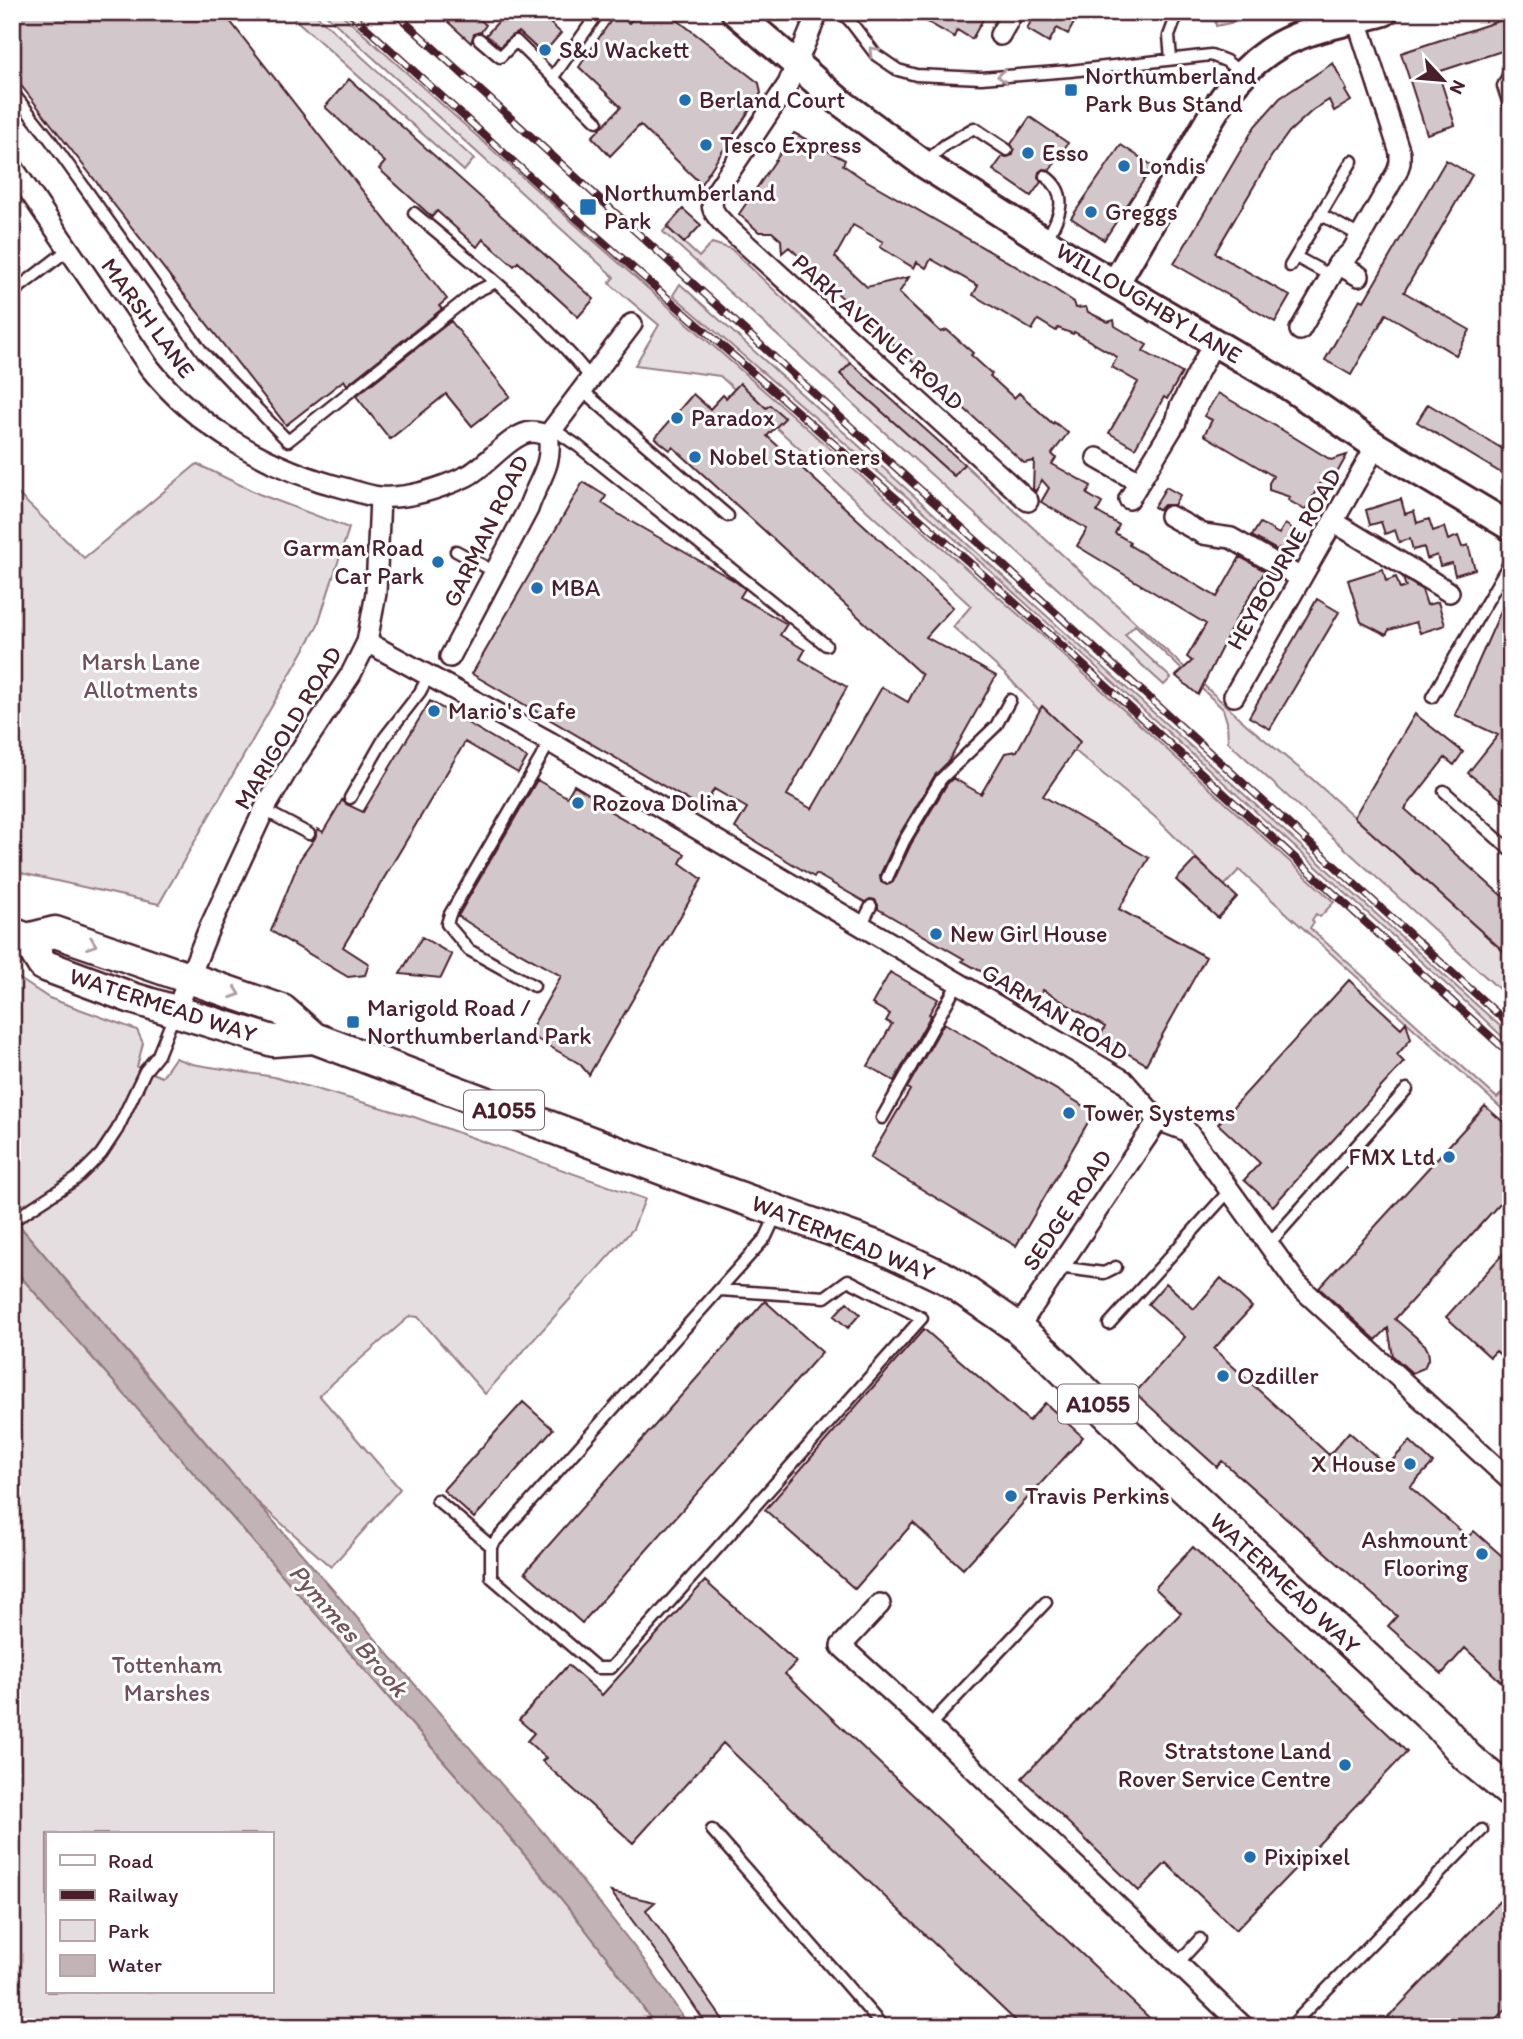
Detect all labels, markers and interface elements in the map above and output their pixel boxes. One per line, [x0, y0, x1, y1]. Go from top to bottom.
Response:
place label: S&J Wackett [559, 35, 689, 64]
marker: S&J Wackett [537, 42, 553, 58]
one-way arrow [869, 46, 882, 59]
north arrow [1408, 46, 1478, 116]
place label: Northumberland Park Bus Stand [1085, 61, 1257, 118]
one-way arrow [996, 68, 1007, 83]
text: N [1445, 76, 1471, 98]
marker: Northumberland Park Bus Stand [1063, 82, 1079, 98]
place label: Berland Court [699, 85, 845, 114]
marker: Berland Court [677, 92, 693, 108]
place label: Tesco Express [720, 130, 862, 159]
marker: Tesco Express [698, 137, 714, 153]
place label: Esso [1042, 138, 1089, 167]
marker: Esso [1020, 145, 1036, 161]
place label: Londis [1138, 151, 1206, 180]
marker: Londis [1116, 158, 1132, 174]
place label: Northumberland Park [604, 178, 776, 235]
marker: Northumberland Park [578, 197, 598, 217]
place label: Greggs [1105, 197, 1178, 226]
marker: Greggs [1083, 204, 1099, 220]
street label: WILLOUGHBY LANE [1051, 236, 1248, 370]
street label: PARK AVENUE ROAD [787, 247, 970, 416]
street label: MARSH LANE [95, 252, 202, 383]
place label: Paradox [691, 403, 775, 432]
marker: Paradox [669, 410, 685, 426]
place label: Nobel Stationers [709, 442, 880, 471]
marker: Nobel Stationers [687, 449, 703, 465]
street label: GARMAN ROAD [436, 450, 535, 612]
street label: HEYBOURNE ROAD [1220, 463, 1347, 655]
place label: Garman Road Car Park [283, 533, 425, 590]
marker: Garman Road Car Park [430, 554, 446, 570]
place label: MBA [551, 573, 600, 602]
marker: MBA [529, 580, 545, 596]
street label: MARIGOLD ROAD [227, 641, 348, 815]
park label: Marsh Lane Allotments [82, 647, 200, 704]
place label: Mario's Cafe [448, 696, 576, 725]
marker: Mario's Cafe [426, 703, 442, 719]
place label: Rozova Dolina [592, 788, 738, 817]
marker: Rozova Dolina [570, 795, 586, 811]
place label: New Girl House [950, 919, 1108, 948]
marker: New Girl House [928, 926, 944, 942]
one-way arrow [85, 936, 97, 950]
street label: GARMAN ROAD [977, 956, 1134, 1067]
street label: WATERMEAD WAY [66, 961, 261, 1049]
one-way arrow [229, 985, 241, 999]
place label: Marigold Road / Northumberland Park [367, 993, 591, 1050]
marker: Marigold Road / Northumberland Park [345, 1014, 361, 1030]
road number: A1055 [464, 1091, 544, 1130]
place label: Tower Systems [1083, 1098, 1235, 1127]
marker: Tower Systems [1061, 1105, 1077, 1121]
place label: FMX Ltd [1349, 1142, 1435, 1171]
street label: SEDGE ROAD [1015, 1144, 1118, 1276]
marker: FMX Ltd [1441, 1149, 1457, 1165]
street label: WATERMEAD WAY [747, 1188, 939, 1288]
place label: Ozdiller [1237, 1361, 1319, 1390]
marker: Ozdiller [1215, 1368, 1231, 1384]
road number: A1055 [1058, 1385, 1138, 1424]
place label: X House [1311, 1449, 1396, 1478]
marker: X House [1402, 1456, 1418, 1472]
place label: Travis Perkins [1025, 1481, 1170, 1510]
marker: Travis Perkins [1003, 1488, 1019, 1504]
street label: WATERMEAD WAY [1204, 1506, 1367, 1660]
place label: Ashmount Flooring [1362, 1525, 1469, 1582]
marker: Ashmount Flooring [1474, 1546, 1490, 1562]
water label: Pymmes Brook [283, 1557, 417, 1704]
park label: Tottenham Marshes [112, 1650, 222, 1707]
place label: Stratstone Land Rover Service Centre [1118, 1736, 1331, 1793]
marker: Stratstone Land Rover Service Centre [1337, 1757, 1353, 1773]
legend [46, 1832, 273, 1994]
place label: Pixipixel [1264, 1842, 1350, 1871]
text: Road [108, 1848, 154, 1873]
marker: Pixipixel [1242, 1849, 1258, 1865]
text: Railway [108, 1882, 178, 1907]
text: Park [108, 1918, 150, 1943]
text: Water [108, 1952, 162, 1977]

